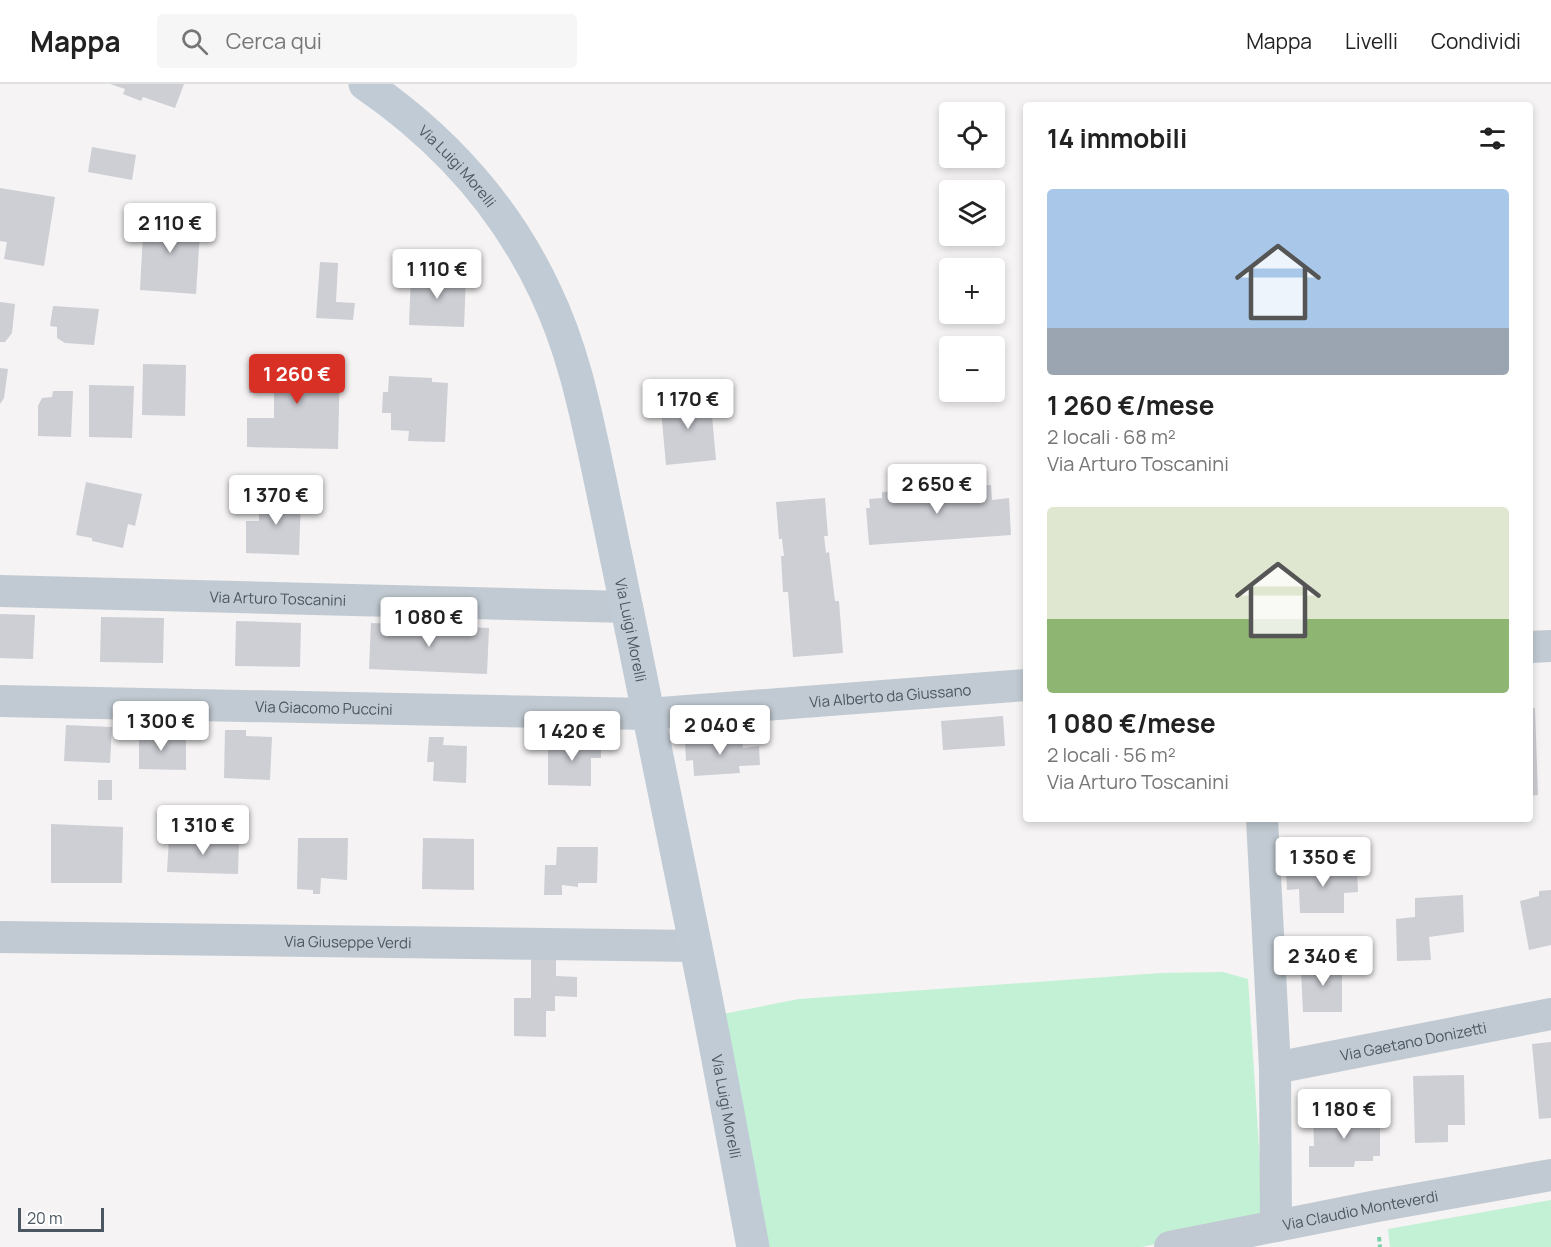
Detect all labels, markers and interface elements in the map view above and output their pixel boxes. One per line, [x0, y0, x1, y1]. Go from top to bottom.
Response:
search box [157, 14, 577, 68]
text: Mappa [30, 22, 121, 60]
icon: search [178, 25, 211, 58]
text: Cerca qui [226, 26, 322, 56]
text: Mappa [1246, 27, 1312, 55]
text: Livelli [1345, 27, 1398, 55]
text: Condividi [1431, 27, 1521, 55]
map controls [939, 102, 1005, 402]
button: locate [939, 102, 1005, 168]
street label: Via Luigi Morelli [414, 120, 501, 211]
text: 14 immobili [1047, 120, 1187, 156]
icon: filters [1476, 122, 1509, 155]
button: layers [939, 180, 1005, 246]
pin: 2 110 € [115, 203, 225, 254]
text: 2 110 € [138, 209, 202, 236]
icon: home [1224, 228, 1332, 336]
pin: 1 110 € [382, 249, 492, 300]
text: 1 110 € [406, 255, 468, 282]
button: + [939, 258, 1005, 324]
button: − [939, 336, 1005, 402]
pin: 1 260 € [242, 354, 352, 405]
text: 1 260 € [263, 360, 331, 387]
pin: 1 170 € [633, 379, 743, 430]
text: 1 170 € [657, 385, 720, 412]
text: 1 260 €/mese [1047, 387, 1214, 423]
text: 2 locali · 68 m² [1047, 423, 1176, 450]
text: Via Arturo Toscanini [1047, 450, 1229, 477]
pin: 2 650 € [882, 464, 992, 515]
text: 2 650 € [902, 470, 972, 497]
pin: 1 370 € [221, 475, 331, 526]
text: 1 370 € [243, 481, 309, 508]
icon: home [1224, 546, 1332, 654]
street label: Via Luigi Morelli [610, 576, 652, 684]
street label: Via Arturo Toscanini [209, 586, 346, 610]
pin: 1 080 € [374, 597, 484, 648]
text: 1 080 € [395, 603, 463, 630]
street label: Via Alberto da Giussano [808, 679, 972, 712]
street label: Via Giacomo Puccini [255, 696, 393, 719]
pin: 1 300 € [106, 701, 216, 752]
pin: 2 040 € [665, 705, 775, 756]
text: 1 080 €/mese [1047, 705, 1216, 741]
text: 1 300 € [127, 707, 195, 734]
pin: 1 420 € [517, 711, 627, 762]
text: 2 040 € [684, 711, 756, 738]
text: 1 420 € [538, 717, 606, 744]
text: 2 locali · 56 m² [1047, 741, 1176, 768]
text: Via Arturo Toscanini [1047, 768, 1229, 795]
pin: 1 310 € [148, 805, 258, 856]
text: 1 310 € [171, 811, 235, 838]
pin: 1 350 € [1268, 837, 1378, 888]
text: 1 350 € [1290, 843, 1356, 870]
street label: Via Giuseppe Verdi [284, 930, 412, 953]
pin: 2 340 € [1268, 936, 1378, 987]
text: 2 340 € [1288, 942, 1358, 969]
street label: Via Gaetano Donizetti [1338, 1016, 1488, 1065]
street label: Via Luigi Morelli [707, 1053, 747, 1160]
pin: 1 180 € [1289, 1089, 1399, 1140]
text: 1 180 € [1312, 1095, 1376, 1122]
street label: Via Claudio Monteverdi [1281, 1185, 1440, 1235]
scale bar [18, 1205, 104, 1232]
text: 20 m [27, 1207, 63, 1229]

